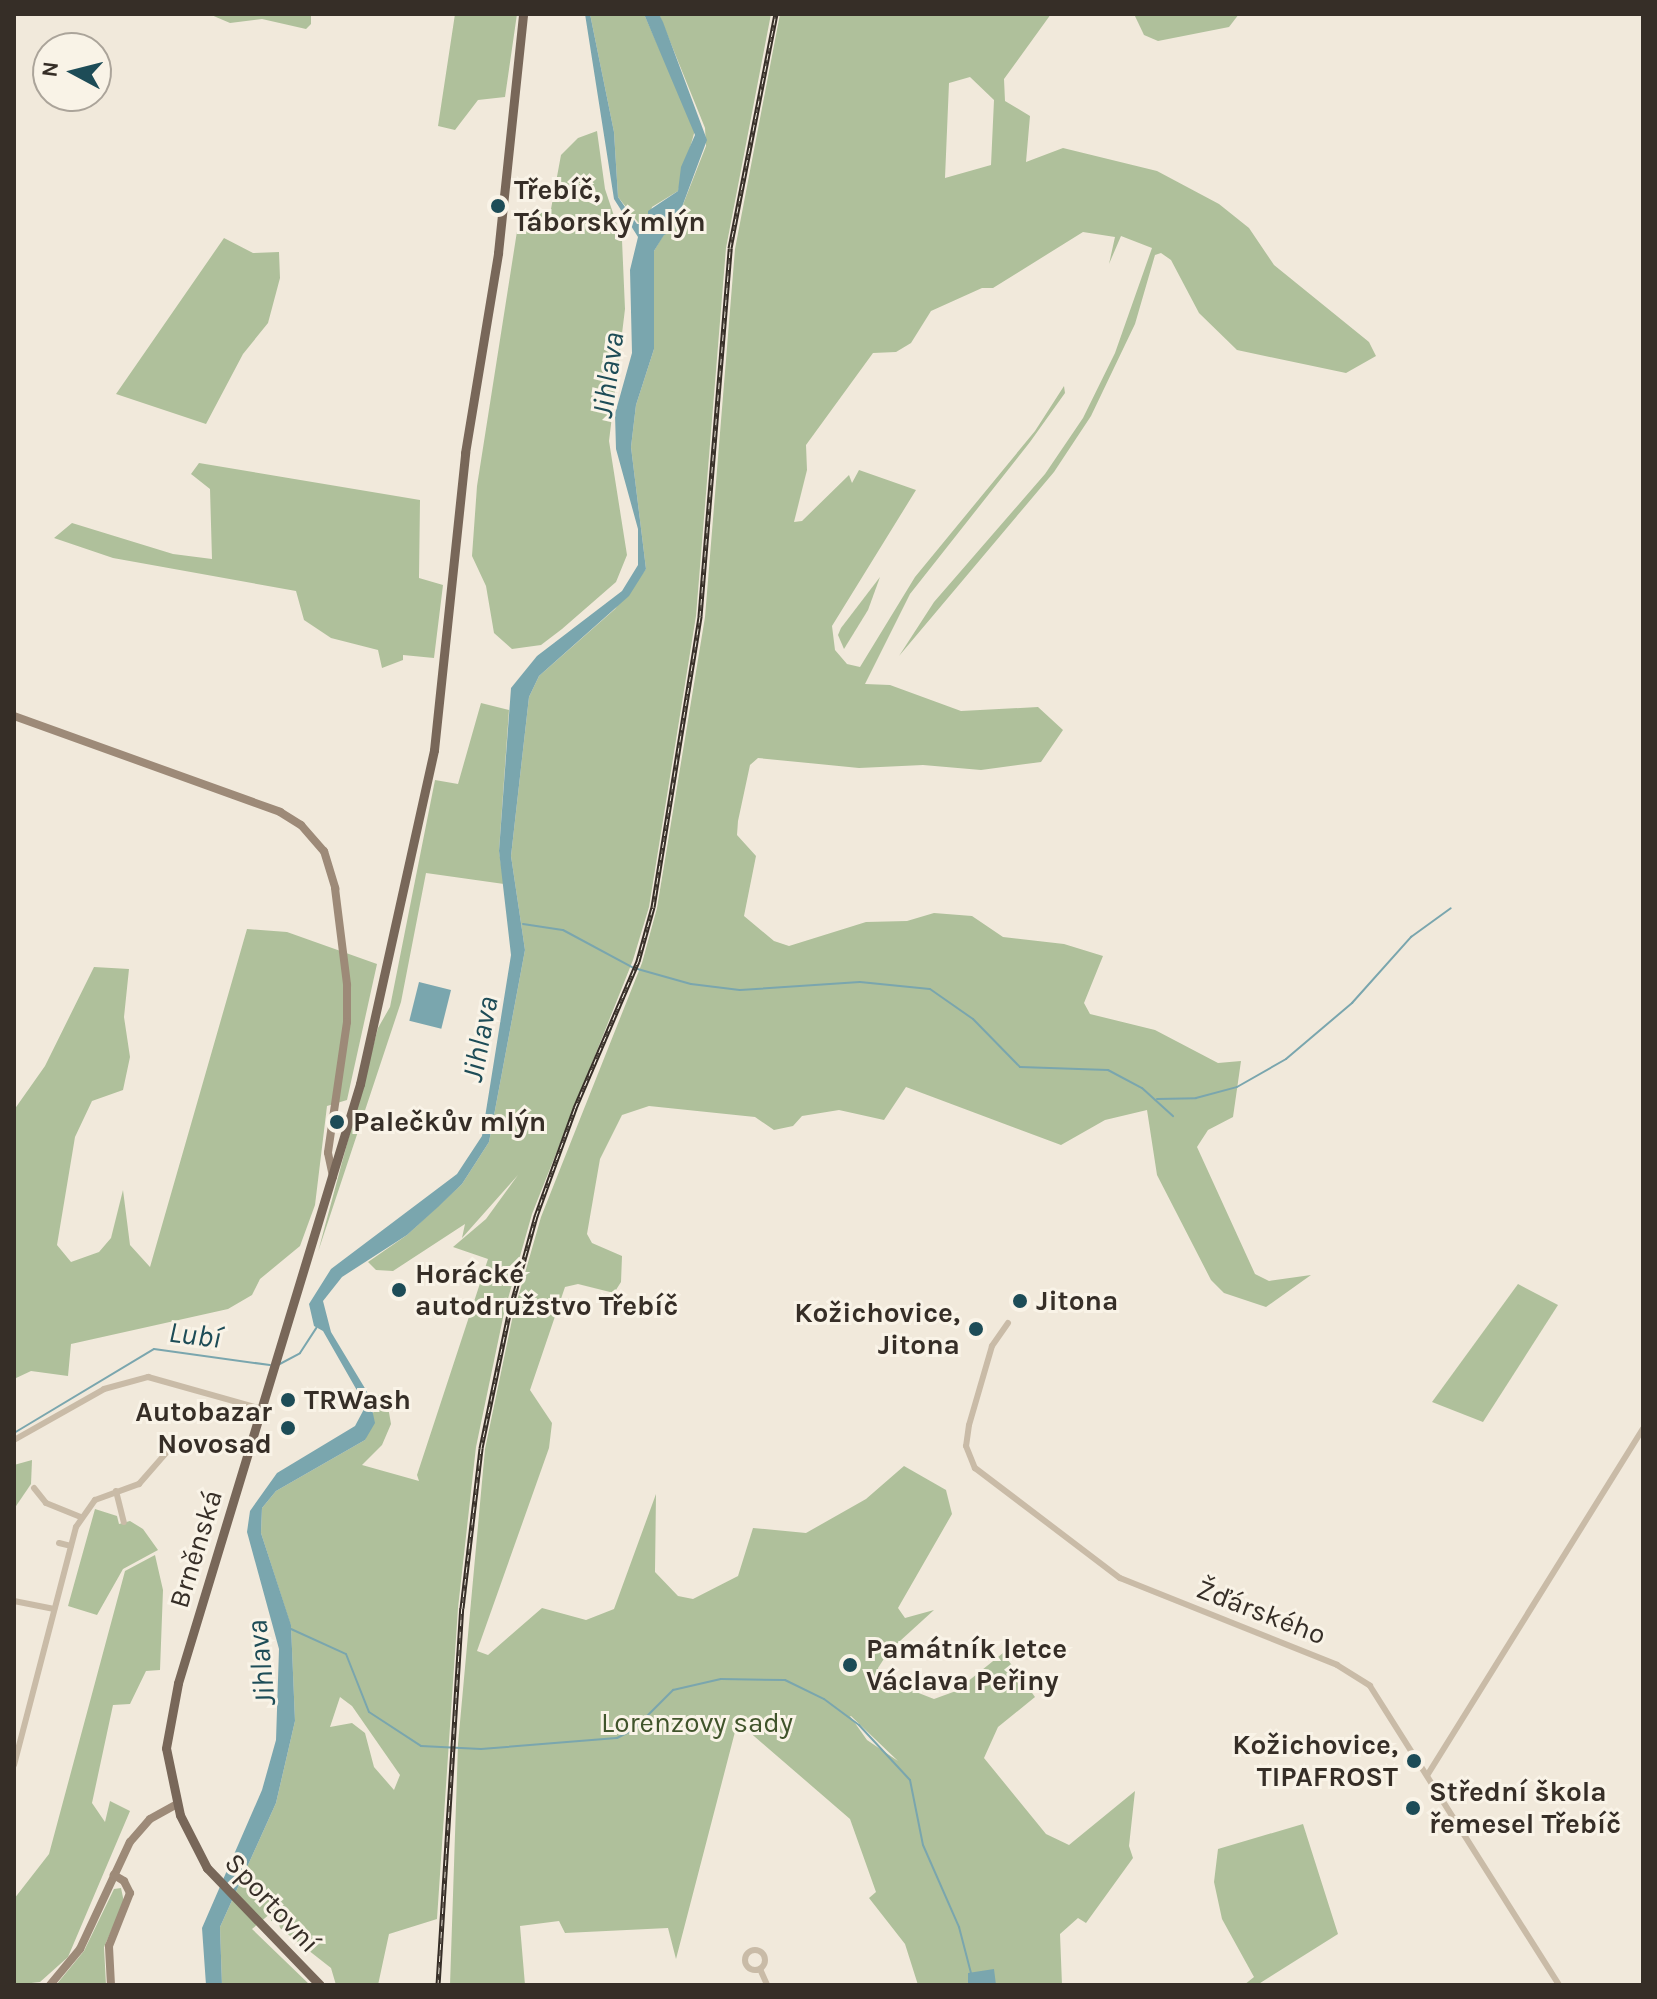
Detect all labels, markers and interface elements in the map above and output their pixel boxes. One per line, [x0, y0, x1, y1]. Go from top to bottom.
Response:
north arrow [32, 32, 112, 112]
text: N [36, 60, 64, 79]
place label: Třebíč, Táborský mlýn [514, 173, 706, 239]
marker: Třebíč, Táborský mlýn [489, 197, 507, 215]
water label: Jihlava [584, 330, 632, 420]
water label: Jihlava [454, 993, 506, 1085]
place label: Palečkův mlýn [353, 1105, 546, 1139]
marker: Palečkův mlýn [328, 1113, 346, 1131]
place label: Horácké autodružstvo Třebíč [415, 1257, 678, 1323]
marker: Horácké autodružstvo Třebíč [390, 1281, 408, 1299]
place label: Jitona [1036, 1284, 1118, 1318]
marker: Jitona [1011, 1292, 1029, 1310]
place label: Kožichovice, Jitona [794, 1296, 960, 1362]
water label: Lubí [167, 1314, 223, 1356]
marker: Kožichovice, Jitona [967, 1320, 985, 1338]
place label: TRWash [304, 1383, 411, 1417]
marker: TRWash [279, 1391, 297, 1409]
place label: Autobazar Novosad [135, 1395, 272, 1461]
marker: Autobazar Novosad [279, 1419, 297, 1437]
street label: Brněnská [162, 1486, 230, 1612]
street label: Žďárského [1192, 1572, 1330, 1652]
water label: Jihlava [239, 1618, 283, 1708]
place label: Památník letce Václava Peřiny [866, 1632, 1067, 1698]
marker: Památník letce Václava Peřiny [841, 1656, 859, 1674]
park label: Lorenzovy sady [601, 1706, 793, 1740]
place label: Kožichovice, TIPAFROST [1232, 1728, 1398, 1794]
marker: Kožichovice, TIPAFROST [1405, 1752, 1423, 1770]
place label: Střední škola řemesel Třebíč [1429, 1775, 1621, 1841]
marker: Střední škola řemesel Třebíč [1404, 1799, 1422, 1817]
street label: Sportovní [217, 1846, 327, 1960]

